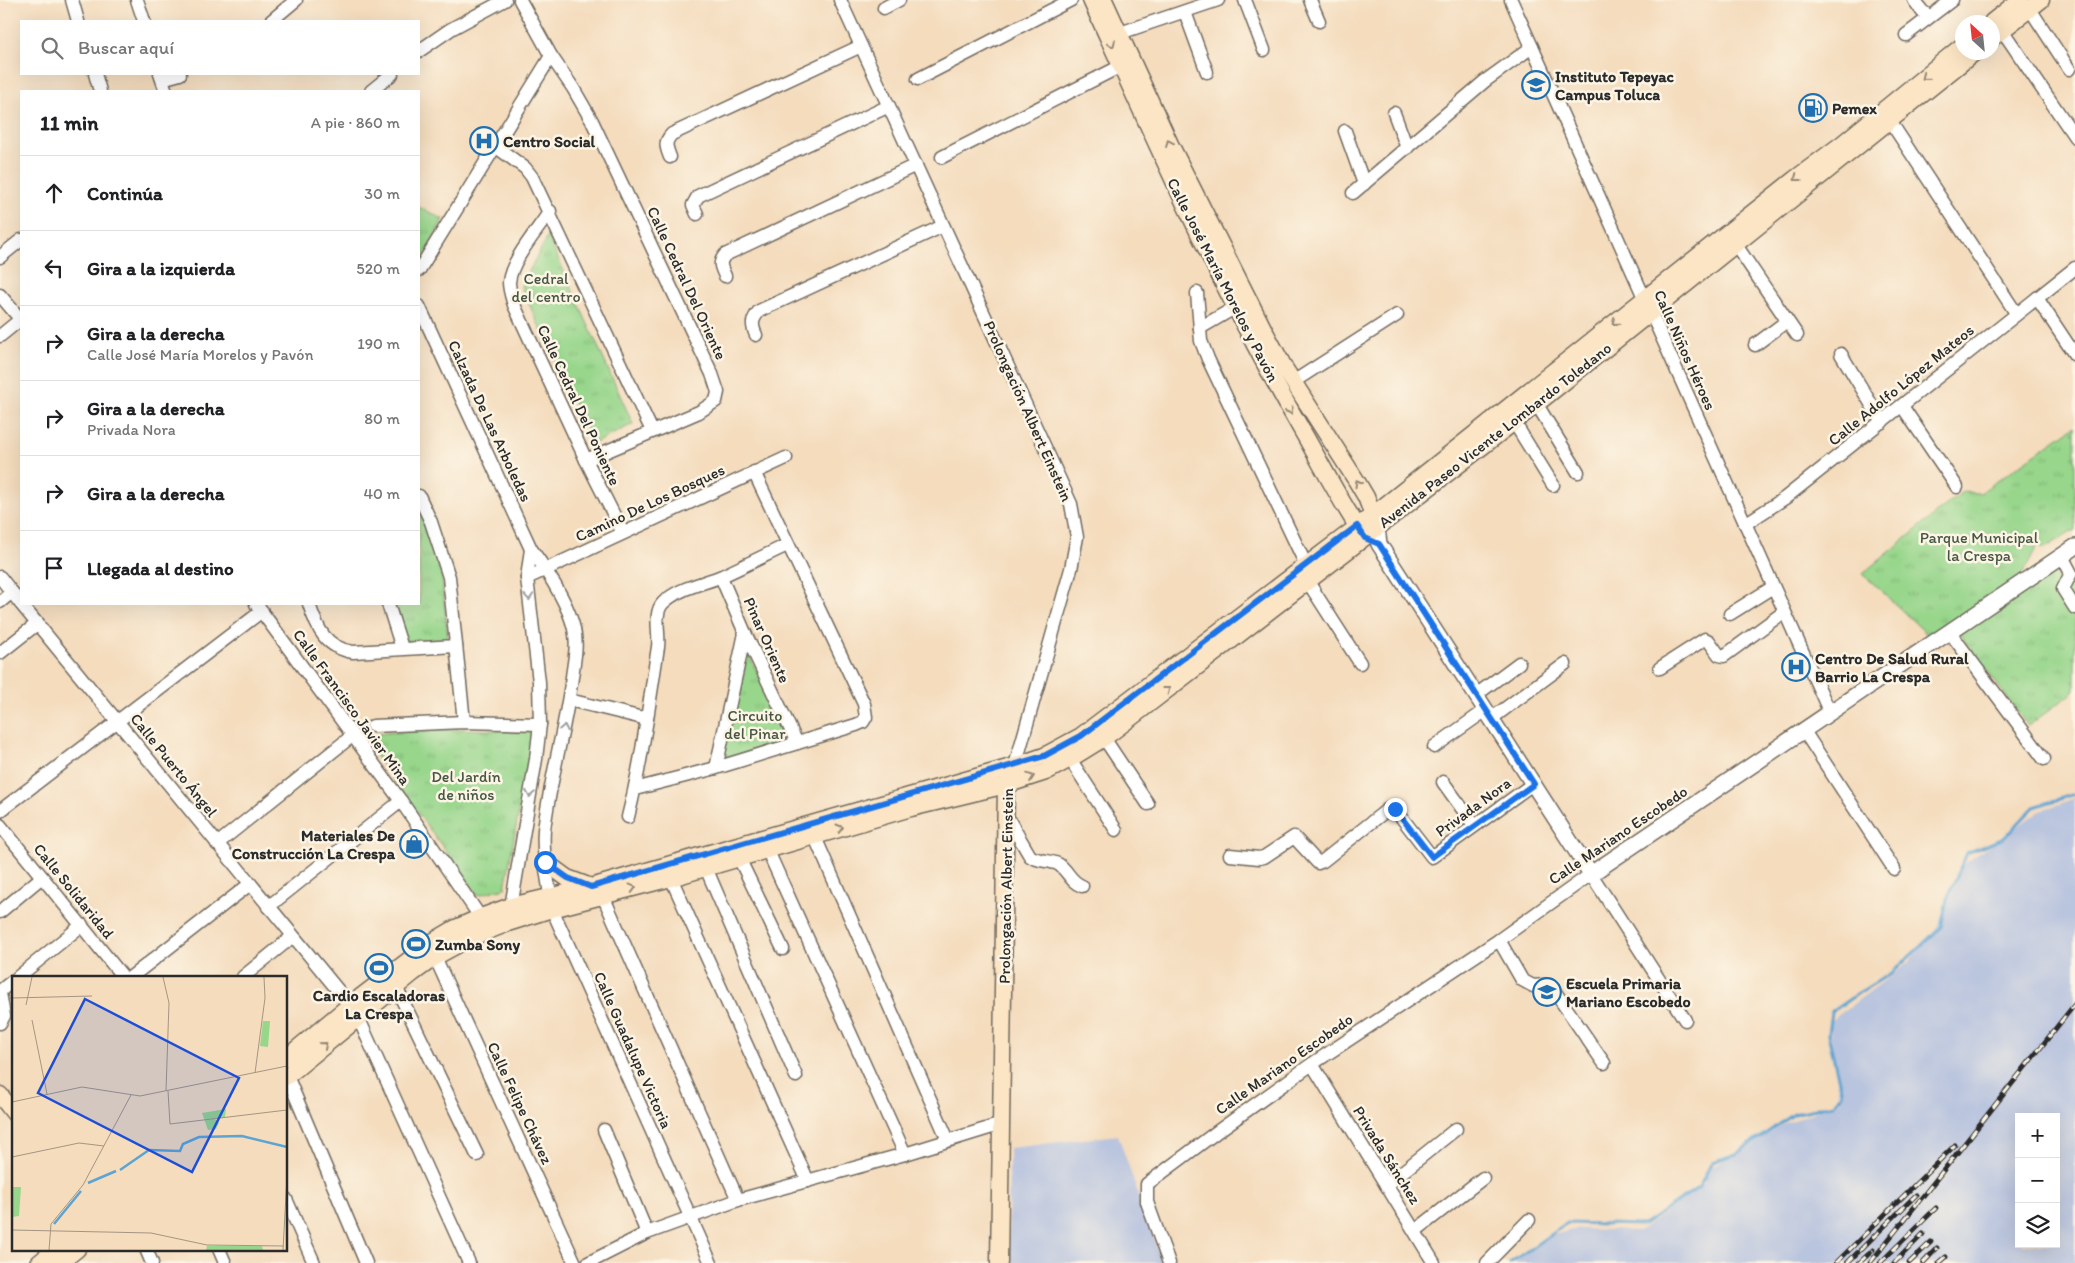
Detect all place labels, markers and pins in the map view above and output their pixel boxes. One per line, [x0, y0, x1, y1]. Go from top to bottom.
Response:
place label: Instituto Tepeyac Campus Toluca [1555, 67, 1675, 105]
school or university icon: Instituto Tepeyac Campus Toluca [1521, 70, 1551, 100]
fuel station icon: Pemex [1798, 93, 1828, 123]
place label: Pemex [1832, 99, 1877, 118]
hospital icon: Centro Social [469, 126, 499, 156]
place label: Centro Social [503, 132, 596, 151]
place label: Centro De Salud Rural Barrio La Crespa [1815, 649, 1969, 687]
hospital icon: Centro De Salud Rural Barrio La Crespa [1781, 652, 1811, 682]
place label: Materiales De Construcción La Crespa [232, 826, 396, 864]
shop icon: Materiales De Construcción La Crespa [399, 829, 429, 859]
sports icon: Zumba Sony [401, 929, 431, 959]
place label: Zumba Sony [435, 935, 520, 955]
sports icon: Cardio Escaladoras La Crespa [364, 953, 394, 983]
place label: Escuela Primaria Mariano Escobedo [1566, 974, 1691, 1011]
school or university icon: Escuela Primaria Mariano Escobedo [1532, 977, 1562, 1007]
place label: Cardio Escaladoras La Crespa [313, 986, 445, 1024]

